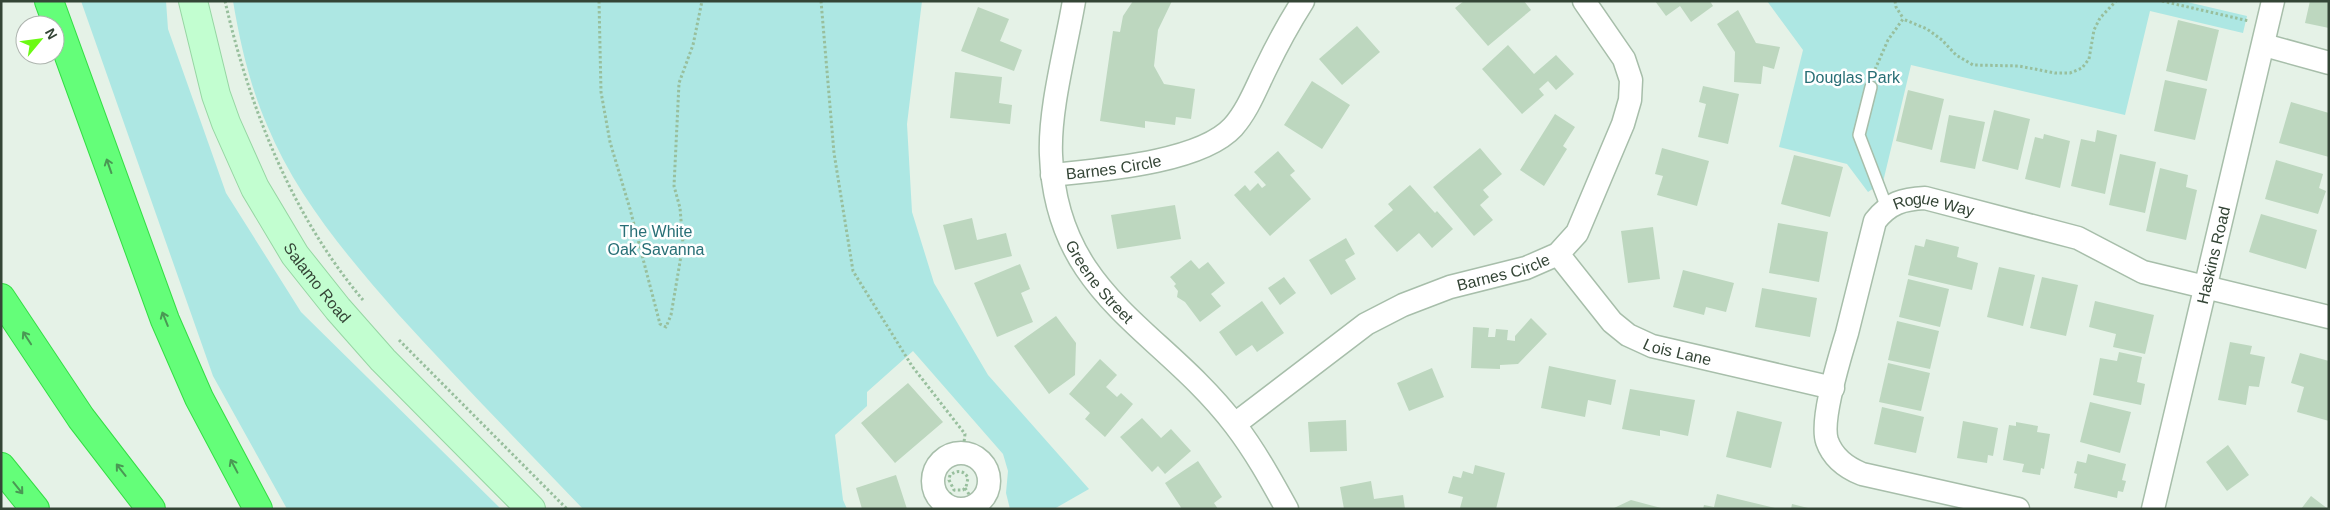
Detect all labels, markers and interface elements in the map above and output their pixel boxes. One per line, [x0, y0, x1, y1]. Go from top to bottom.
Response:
north arrow [15, 15, 65, 65]
text: N [42, 25, 61, 42]
park label: Douglas Park [1804, 69, 1901, 86]
street label: Barnes Circle [1065, 152, 1163, 182]
one-way arrow [104, 159, 113, 175]
street label: Rogue Way [1890, 189, 1976, 219]
street label: Haskins Road [2193, 205, 2233, 305]
park label: The White Oak Savanna [608, 223, 705, 258]
street label: Greene Street [1063, 237, 1137, 327]
street label: Salamo Road [281, 239, 354, 326]
street label: Barnes Circle [1455, 250, 1552, 293]
one-way arrow [160, 312, 169, 327]
one-way arrow [21, 331, 32, 345]
street label: Lois Lane [1641, 335, 1713, 368]
one-way arrow [229, 459, 238, 474]
one-way arrow [116, 464, 127, 477]
one-way arrow [12, 481, 23, 494]

